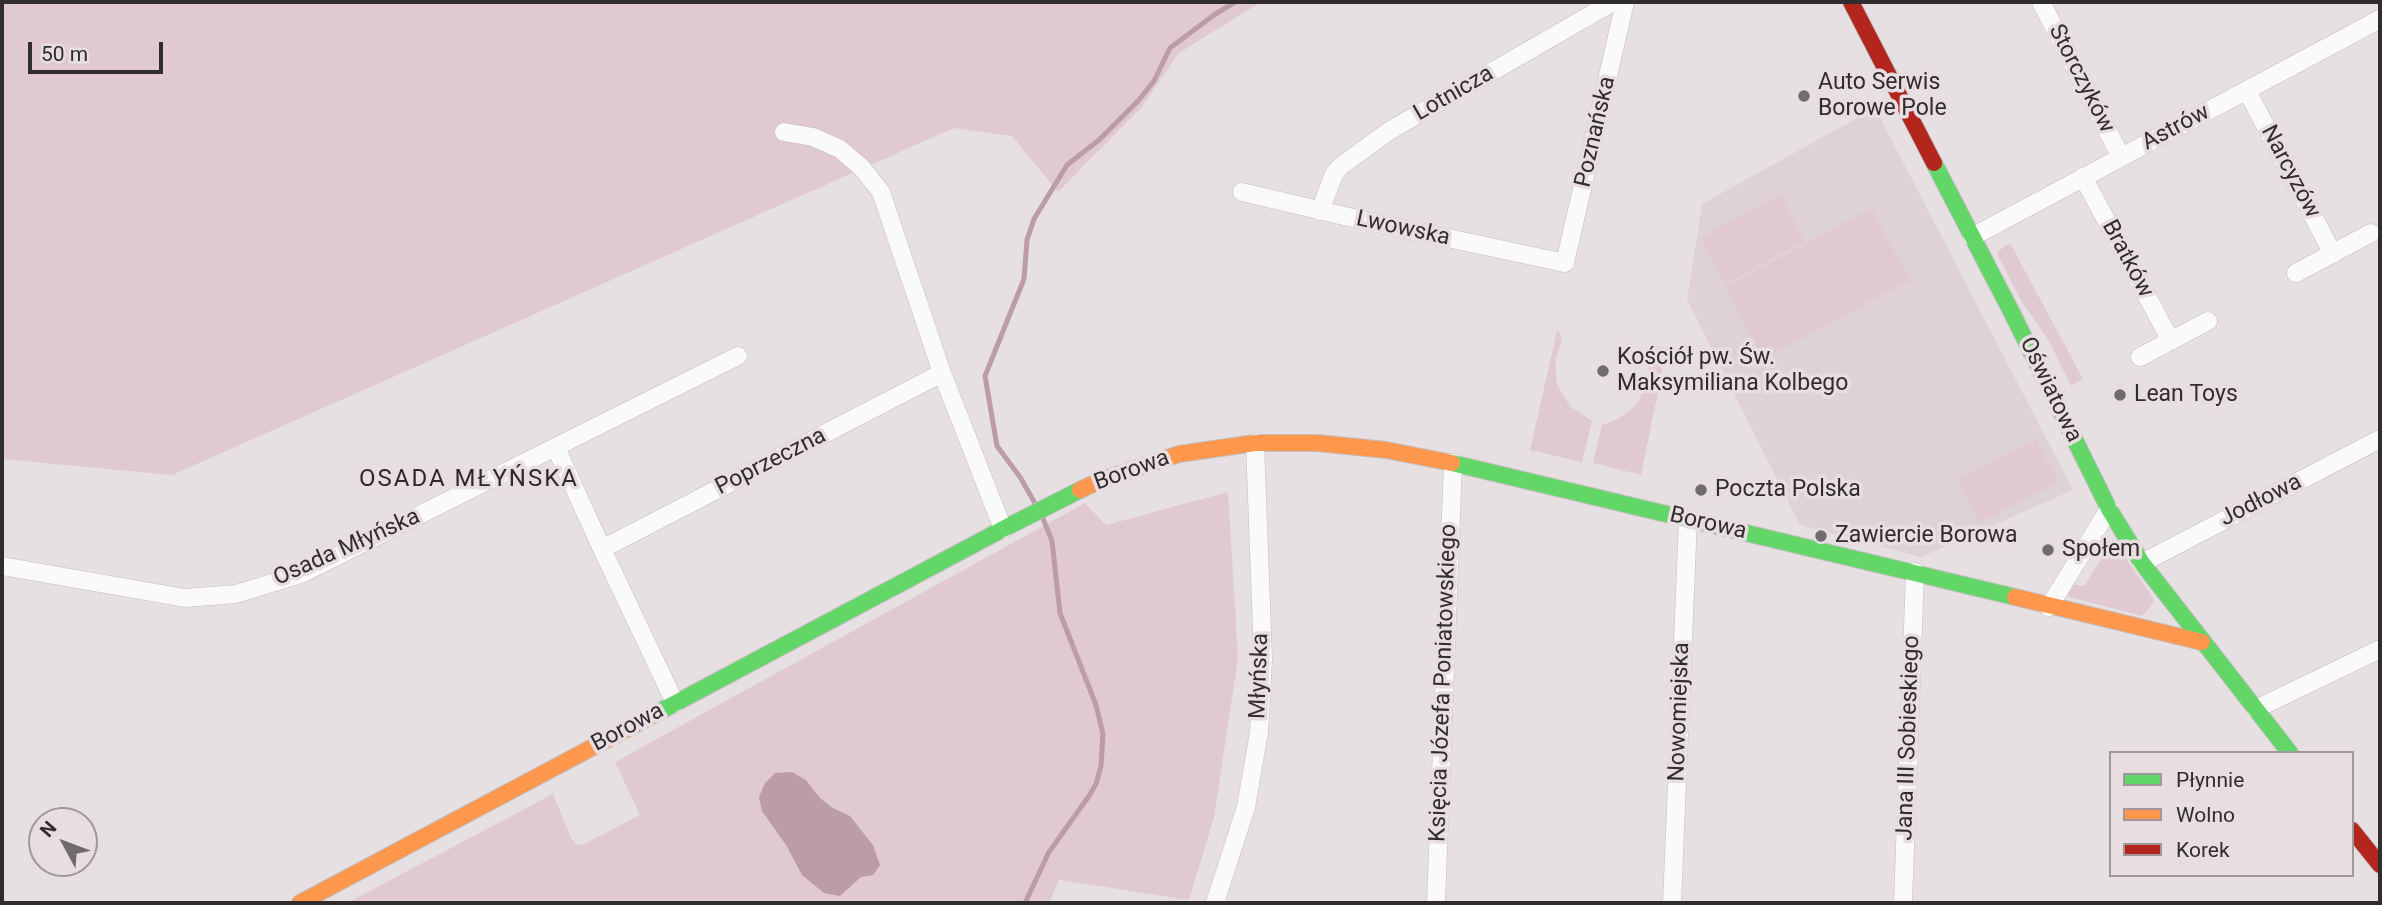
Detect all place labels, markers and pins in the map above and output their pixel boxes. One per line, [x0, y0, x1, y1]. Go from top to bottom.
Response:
place label: Auto Serwis Borowe Pole [1818, 69, 1947, 123]
marker: Auto Serwis Borowe Pole [1796, 88, 1812, 104]
place label: Kościół pw. Św. Maksymiliana Kolbego [1617, 344, 1848, 398]
marker: Kościół pw. Św. Maksymiliana Kolbego [1595, 363, 1611, 379]
place label: Lean Toys [2134, 381, 2238, 409]
marker: Lean Toys [2112, 387, 2128, 403]
place label: Poczta Polska [1715, 476, 1861, 504]
marker: Poczta Polska [1693, 482, 1709, 498]
place label: Zawiercie Borowa [1835, 522, 2017, 550]
marker: Zawiercie Borowa [1813, 528, 1829, 544]
place label: Społem [2062, 536, 2140, 564]
marker: Społem [2040, 542, 2056, 558]

